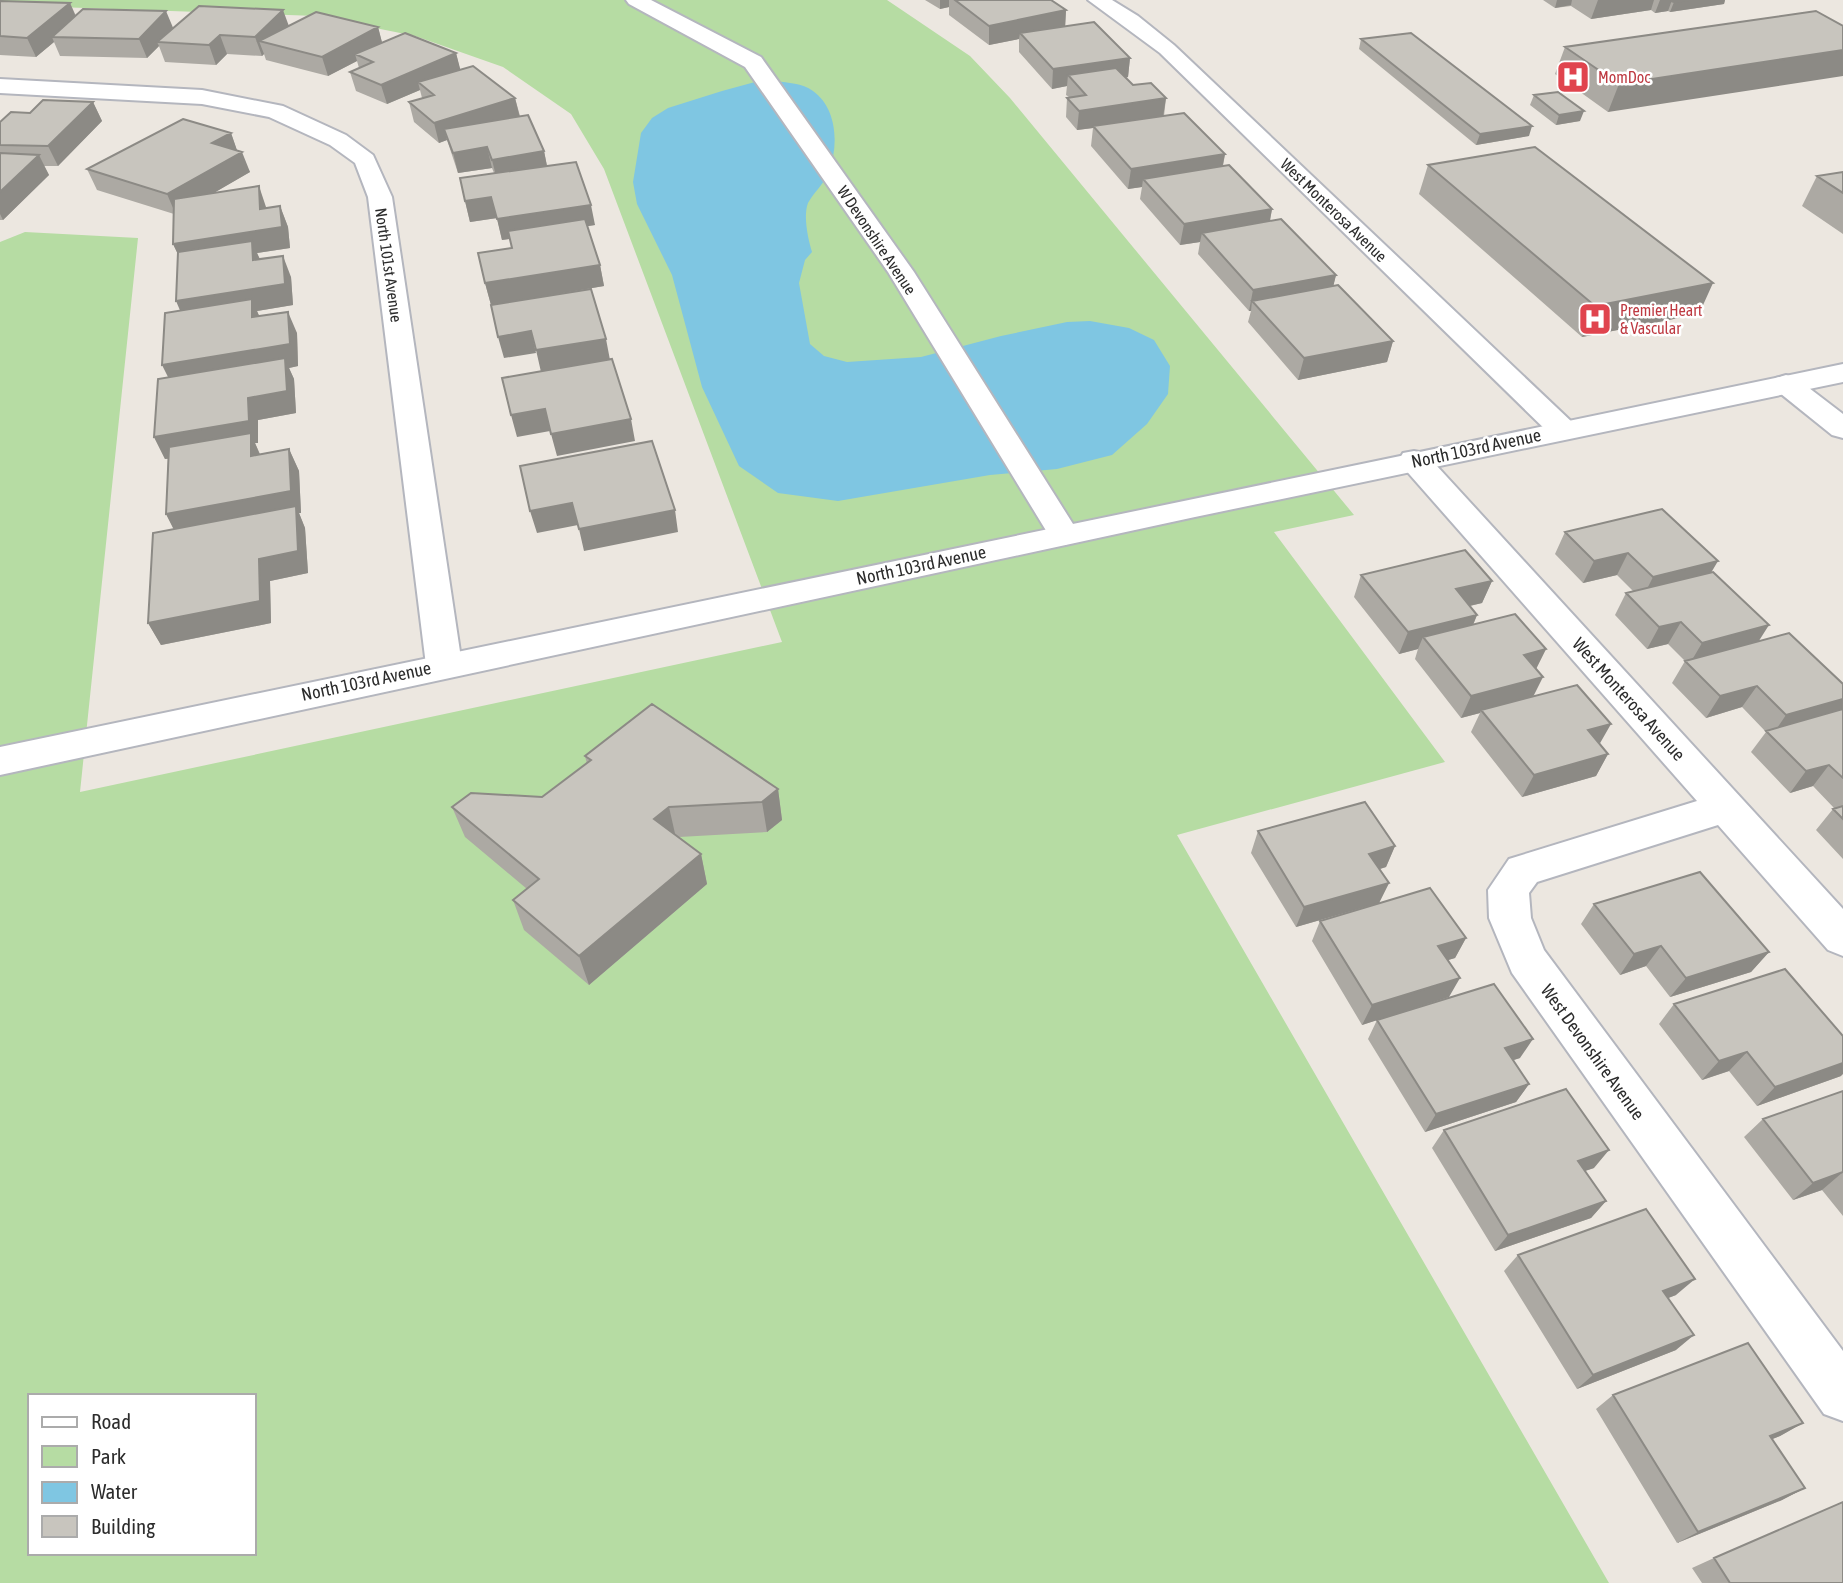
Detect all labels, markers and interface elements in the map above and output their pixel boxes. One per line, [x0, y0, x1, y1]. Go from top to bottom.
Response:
hospital icon: MomDoc [1554, 58, 1592, 96]
place label: MomDoc [1598, 68, 1650, 86]
street label: West Monterosa Avenue [1277, 155, 1391, 265]
street label: W Devonshire Avenue [834, 182, 920, 298]
street label: North 101st Avenue [372, 207, 406, 323]
hospital icon: Premier Heart & Vascular [1576, 300, 1614, 338]
place label: Premier Heart & Vascular [1620, 301, 1703, 337]
street label: North 103rd Avenue [1409, 424, 1543, 472]
street label: North 103rd Avenue [854, 541, 988, 589]
street label: West Monterosa Avenue [1568, 633, 1690, 765]
street label: North 103rd Avenue [299, 657, 433, 705]
street label: West Devonshire Avenue [1537, 980, 1649, 1124]
legend [28, 1394, 256, 1555]
text: Road [91, 1409, 131, 1433]
text: Park [91, 1444, 126, 1468]
text: Water [91, 1479, 138, 1503]
text: Building [91, 1514, 155, 1538]

